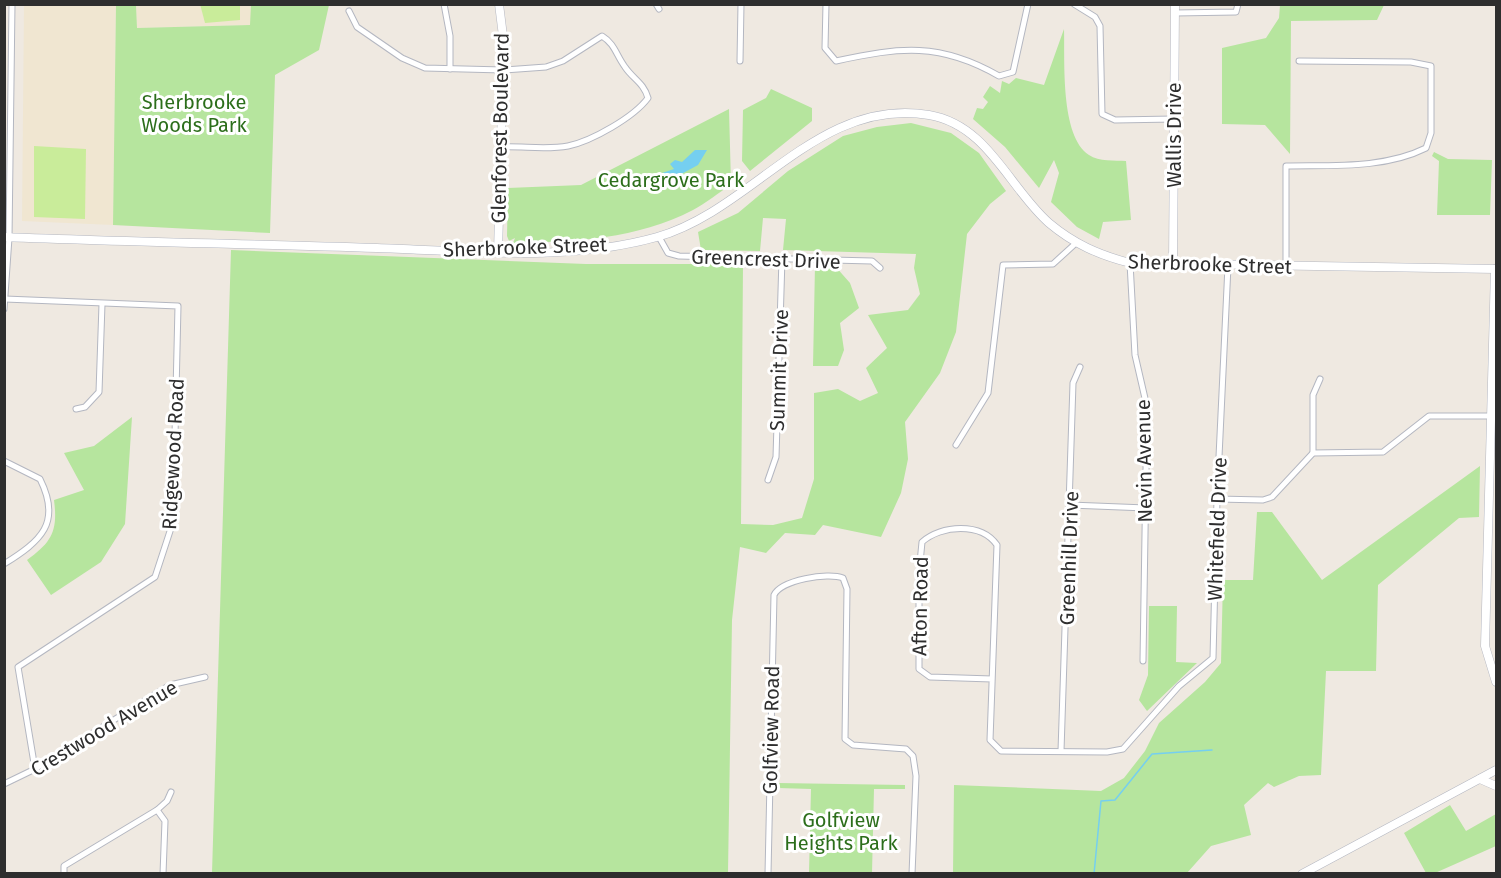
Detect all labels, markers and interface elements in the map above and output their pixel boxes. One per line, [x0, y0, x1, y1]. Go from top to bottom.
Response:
street label: Glenforest Boulevard [486, 33, 514, 223]
street label: Wallis Drive [1162, 82, 1186, 188]
park label: Sherbrooke Woods Park [141, 90, 248, 137]
park label: Cedargrove Park [598, 168, 745, 192]
street label: Sherbrooke Street [443, 232, 608, 262]
street label: Greencrest Drive [691, 244, 841, 274]
street label: Sherbrooke Street [1128, 249, 1293, 279]
street label: Summit Drive [765, 309, 793, 431]
street label: Ridgewood Road [157, 378, 189, 530]
street label: Nevin Avenue [1131, 399, 1157, 523]
street label: Whitefield Drive [1202, 457, 1232, 601]
street label: Greenhill Drive [1055, 490, 1083, 626]
street label: Afton Road [907, 556, 933, 656]
street label: Golfview Road [758, 665, 784, 795]
street label: Crestwood Avenue [26, 675, 182, 781]
park label: Golfview Heights Park [784, 808, 898, 855]

